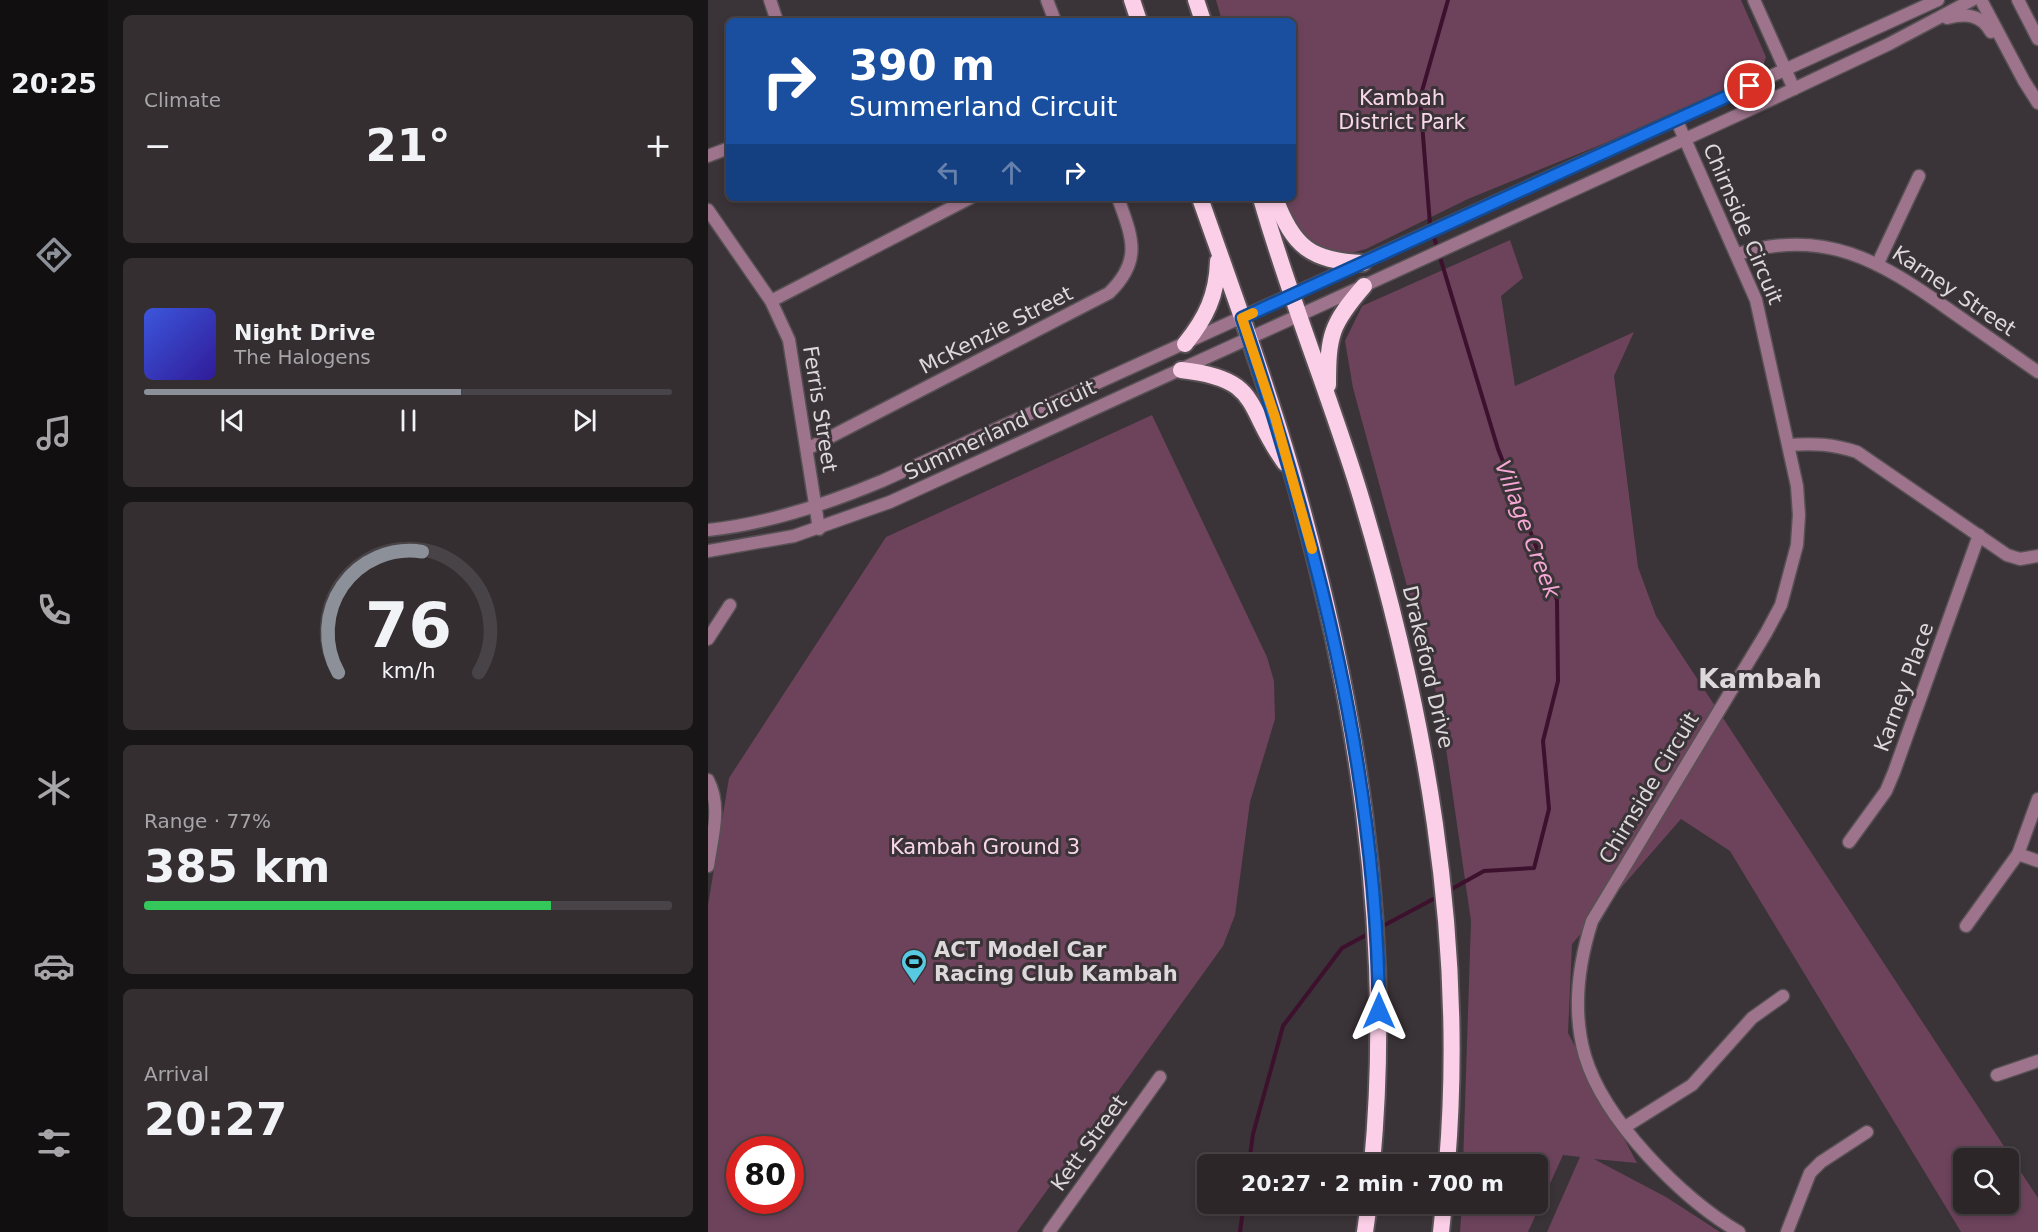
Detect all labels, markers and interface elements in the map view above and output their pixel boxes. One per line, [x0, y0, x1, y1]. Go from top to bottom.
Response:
text: 390 m [849, 41, 995, 90]
icon: right [750, 42, 828, 120]
pin [1724, 60, 1775, 111]
text: 20:25 [11, 68, 97, 99]
icon: arrive [1733, 69, 1766, 102]
park label: Kambah District Park [1338, 86, 1467, 134]
text: Climate [144, 88, 221, 112]
text: Summerland Circuit [849, 91, 1117, 122]
text: 21° [365, 119, 451, 172]
text: − [144, 126, 172, 165]
text: + [644, 126, 672, 165]
street label: Chirnside Circuit [1698, 140, 1788, 308]
icon: left [932, 156, 965, 189]
icon: ahead [995, 156, 1028, 189]
icon: right [1058, 156, 1091, 189]
icon: directions [33, 234, 75, 276]
street label: Karney Street [1888, 241, 2020, 341]
street label: McKenzie Street [915, 281, 1077, 379]
text: Night Drive [234, 320, 375, 345]
street label: Ferris Street [798, 344, 842, 474]
text: The Halogens [234, 345, 371, 369]
street label: Summerland Circuit [900, 375, 1100, 485]
icon: previous [216, 404, 249, 437]
icon: pause [392, 404, 425, 437]
icon: next [568, 404, 601, 437]
icon: music [33, 412, 75, 454]
water label: Village Creek [1490, 457, 1566, 603]
street label: Drakeford Drive [1398, 583, 1458, 751]
icon: phone [33, 589, 75, 631]
text: 76 [365, 589, 451, 662]
street label: Karney Place [1870, 619, 1938, 755]
text: km/h [381, 658, 435, 683]
district label: Kambah [1698, 663, 1822, 694]
street label: Chirnside Circuit [1594, 708, 1704, 868]
icon: climate [33, 767, 75, 809]
text: Range · 77% [144, 809, 271, 833]
park label: Kambah Ground 3 [890, 835, 1080, 859]
text: 385 km [144, 840, 330, 893]
place label: ACT Model Car Racing Club Kambah [934, 938, 1178, 986]
icon: car [33, 945, 75, 987]
sports icon: ACT Model Car Racing Club Kambah [899, 947, 929, 985]
position arrow [1347, 979, 1411, 1043]
text: Arrival [144, 1062, 209, 1086]
street label: Kett Street [1046, 1090, 1132, 1196]
text: 20:27 [144, 1093, 287, 1146]
icon: filters [33, 1122, 75, 1164]
speed limit sign: 80 [726, 1136, 804, 1214]
map controls [1953, 1148, 2019, 1214]
button: search [1953, 1148, 2019, 1214]
text: 20:27 · 2 min · 700 m [1241, 1171, 1504, 1196]

